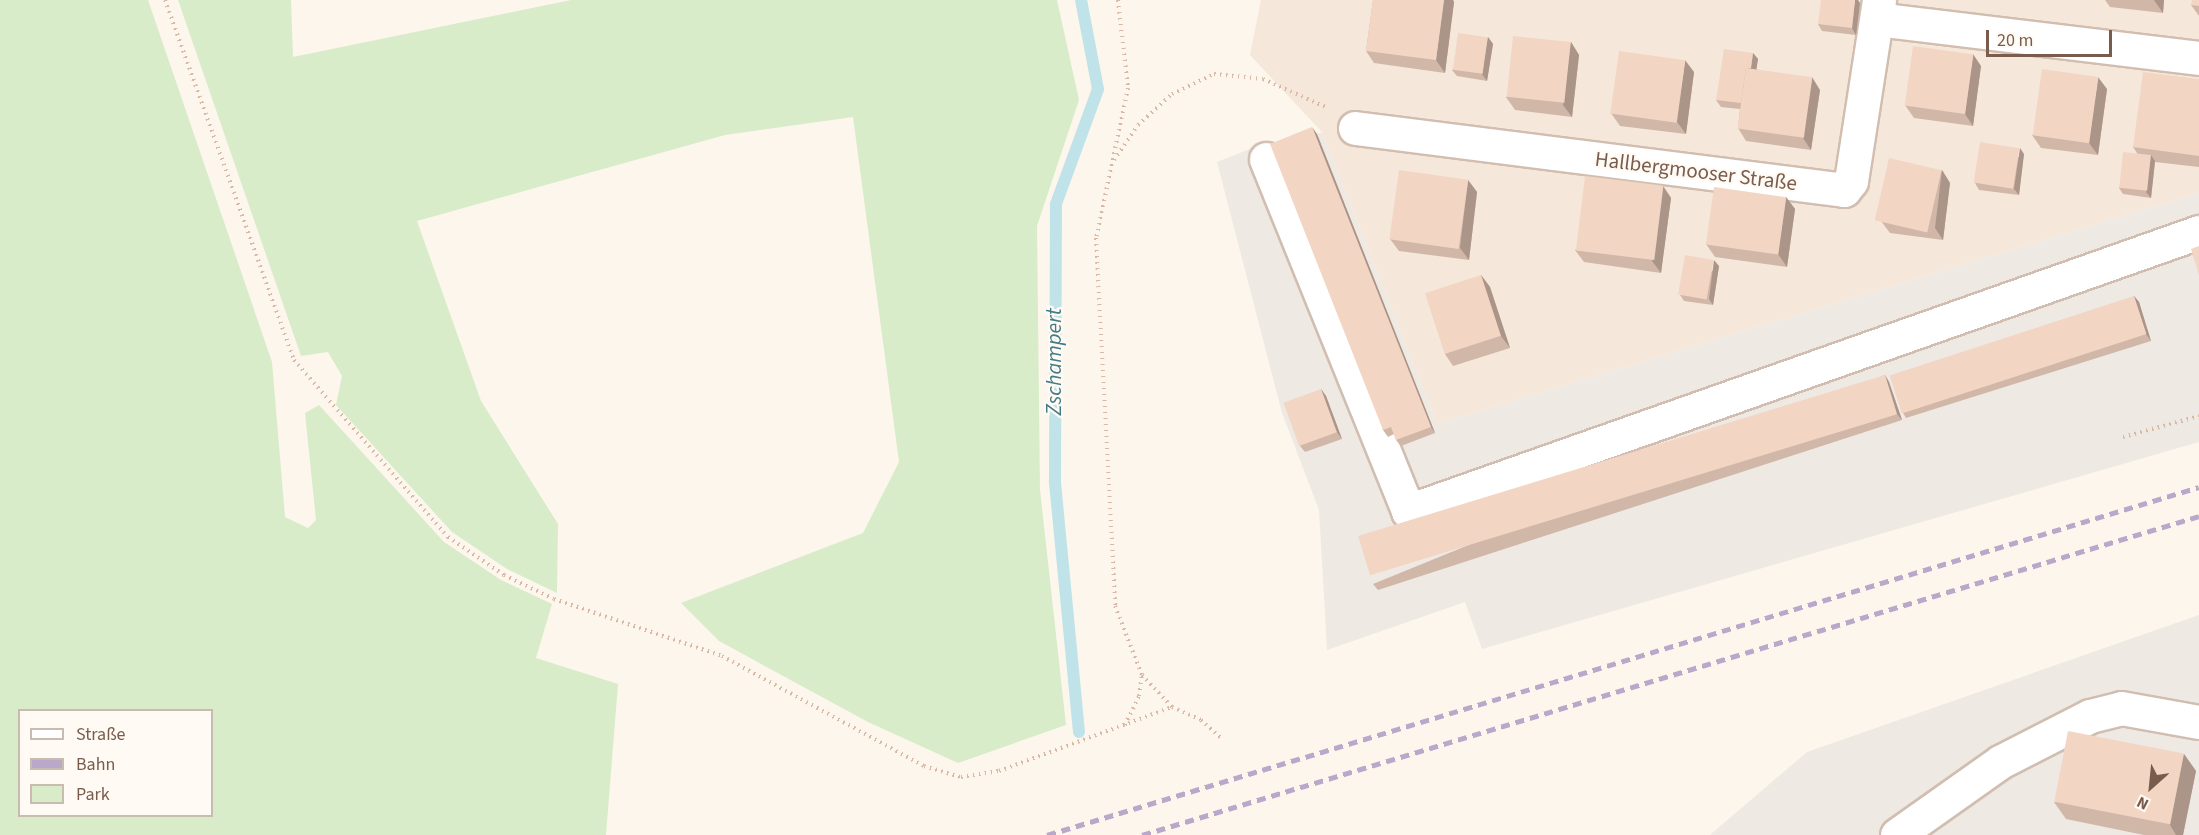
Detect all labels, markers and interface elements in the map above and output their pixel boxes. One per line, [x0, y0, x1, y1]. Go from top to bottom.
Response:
scale bar [1989, 18, 2115, 56]
text: 20 m [1997, 28, 2033, 53]
street label: Hallbergmooser Straße [1594, 146, 1798, 196]
water label: Zschampert [1042, 308, 1068, 416]
legend [18, 709, 213, 817]
text: Straße [76, 722, 125, 747]
text: Bahn [76, 752, 115, 777]
north arrow [2121, 757, 2181, 817]
text: Park [76, 782, 110, 807]
text: N [2133, 791, 2153, 815]

